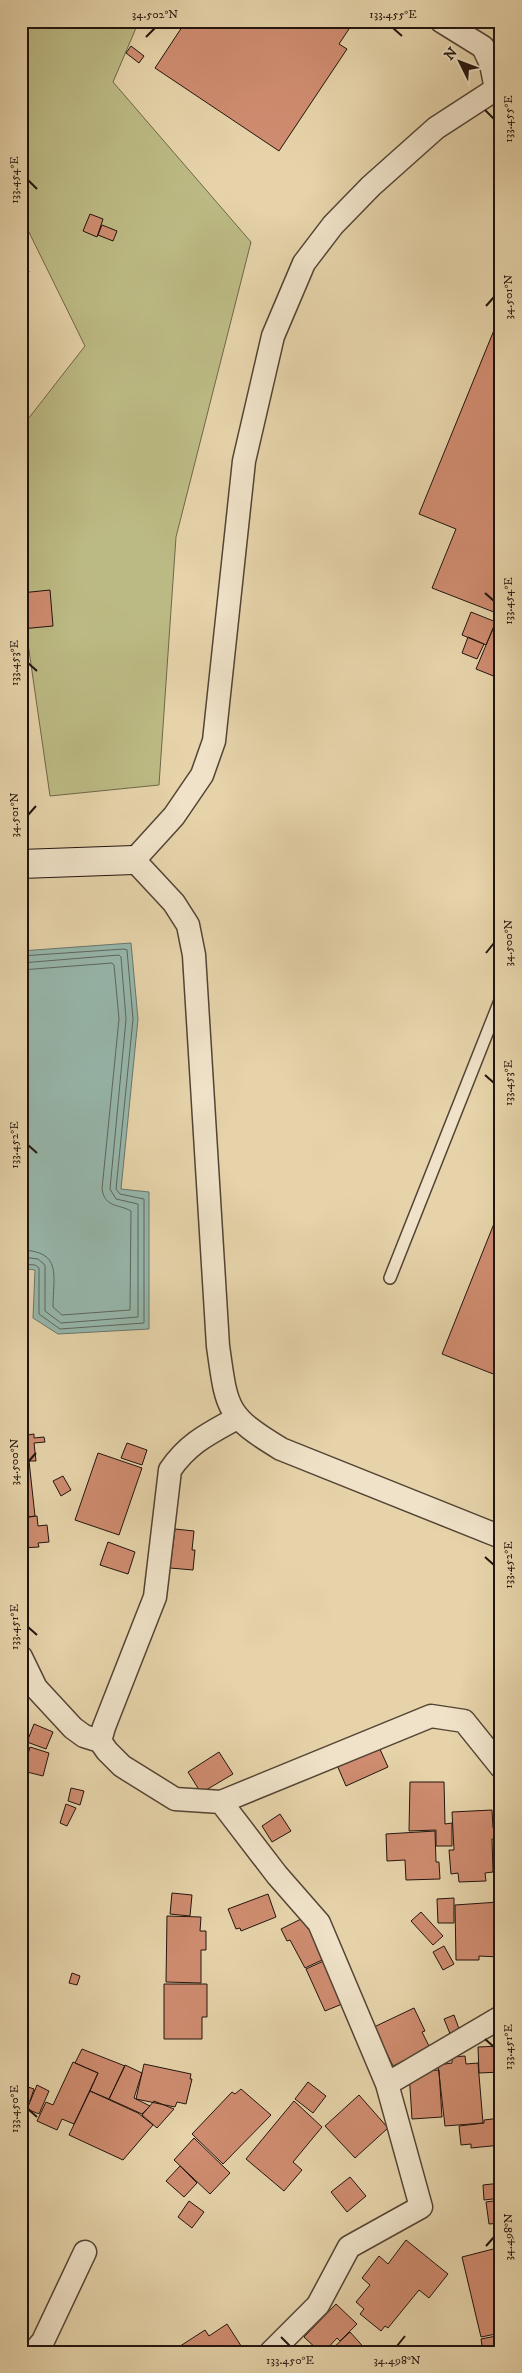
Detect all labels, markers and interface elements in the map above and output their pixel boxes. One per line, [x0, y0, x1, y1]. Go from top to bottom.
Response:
text: 34.502°N [132, 7, 178, 22]
text: 133.455°E [369, 7, 417, 22]
north arrow [434, 38, 484, 88]
text: N [441, 43, 462, 64]
text: 133.455°E [501, 95, 516, 143]
text: 133.454°E [7, 156, 22, 204]
text: 34.501°N [501, 274, 516, 319]
text: 133.454°E [501, 577, 516, 625]
text: 133.453°E [7, 640, 22, 686]
text: 34.501°N [7, 792, 22, 837]
text: 34.500°N [501, 919, 516, 966]
text: 133.453°E [501, 1060, 516, 1106]
text: 133.452°E [7, 1121, 22, 1169]
text: 34.500°N [7, 1438, 22, 1485]
text: 133.452°E [501, 1541, 516, 1589]
text: 133.451°E [7, 1604, 22, 1650]
text: 133.451°E [501, 2024, 516, 2070]
text: 133.450°E [7, 2085, 22, 2133]
text: 34.498°N [501, 2213, 516, 2261]
text: 133.450°E [266, 2353, 314, 2368]
text: 34.498°N [373, 2353, 421, 2368]

